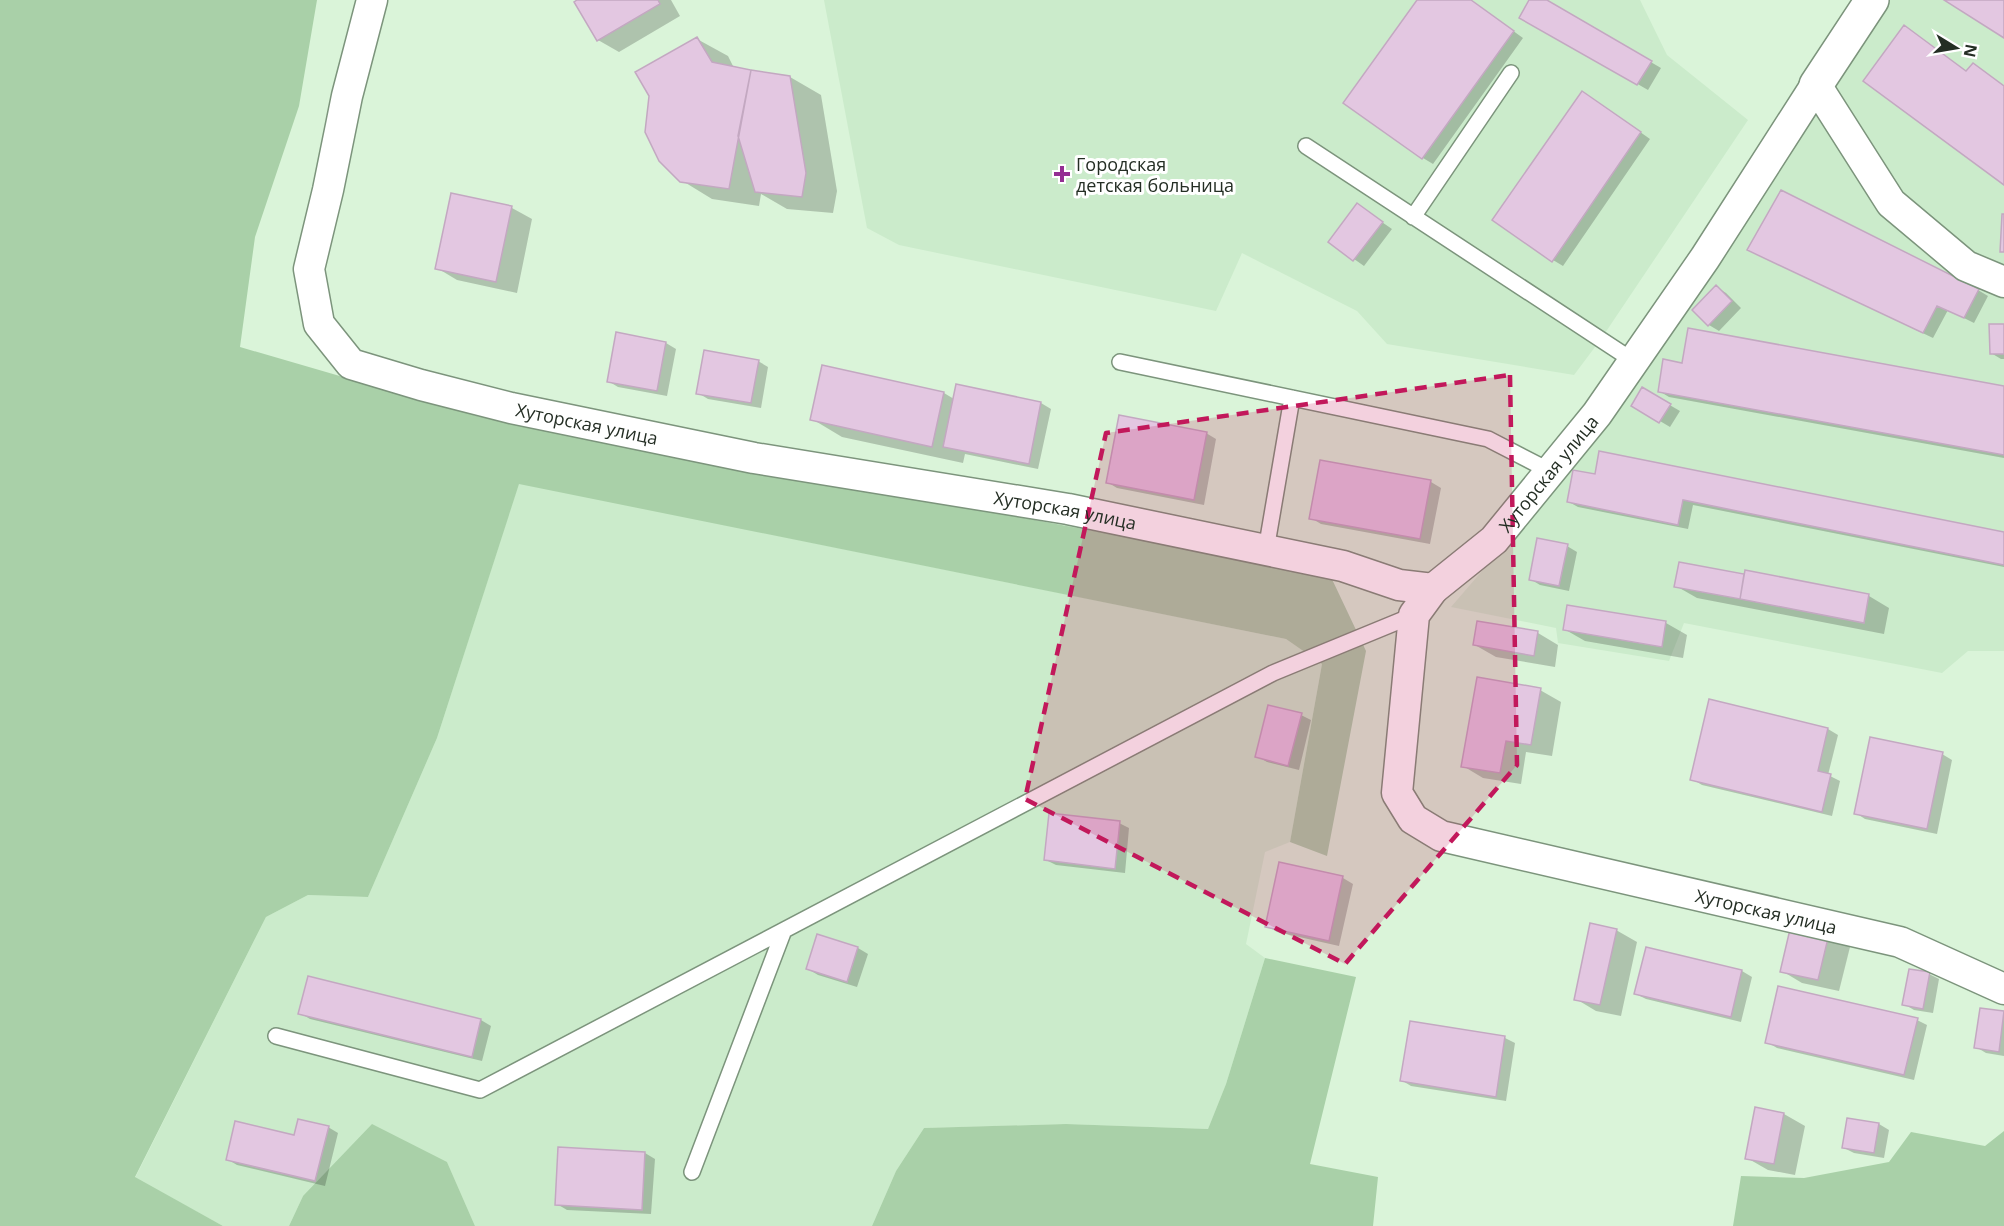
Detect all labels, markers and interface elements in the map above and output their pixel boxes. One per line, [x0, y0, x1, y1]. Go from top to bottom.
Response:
north arrow [1926, 18, 1986, 78]
text: N [1959, 42, 1983, 59]
place label: Городская детская больница [1076, 152, 1234, 197]
marker: Городская детская больница [1053, 165, 1071, 183]
street label: Хуторская улица [514, 397, 660, 450]
street label: Хуторская улица [1493, 410, 1603, 537]
street label: Хуторская улица [992, 485, 1139, 535]
street label: Хуторская улица [1693, 883, 1839, 939]

